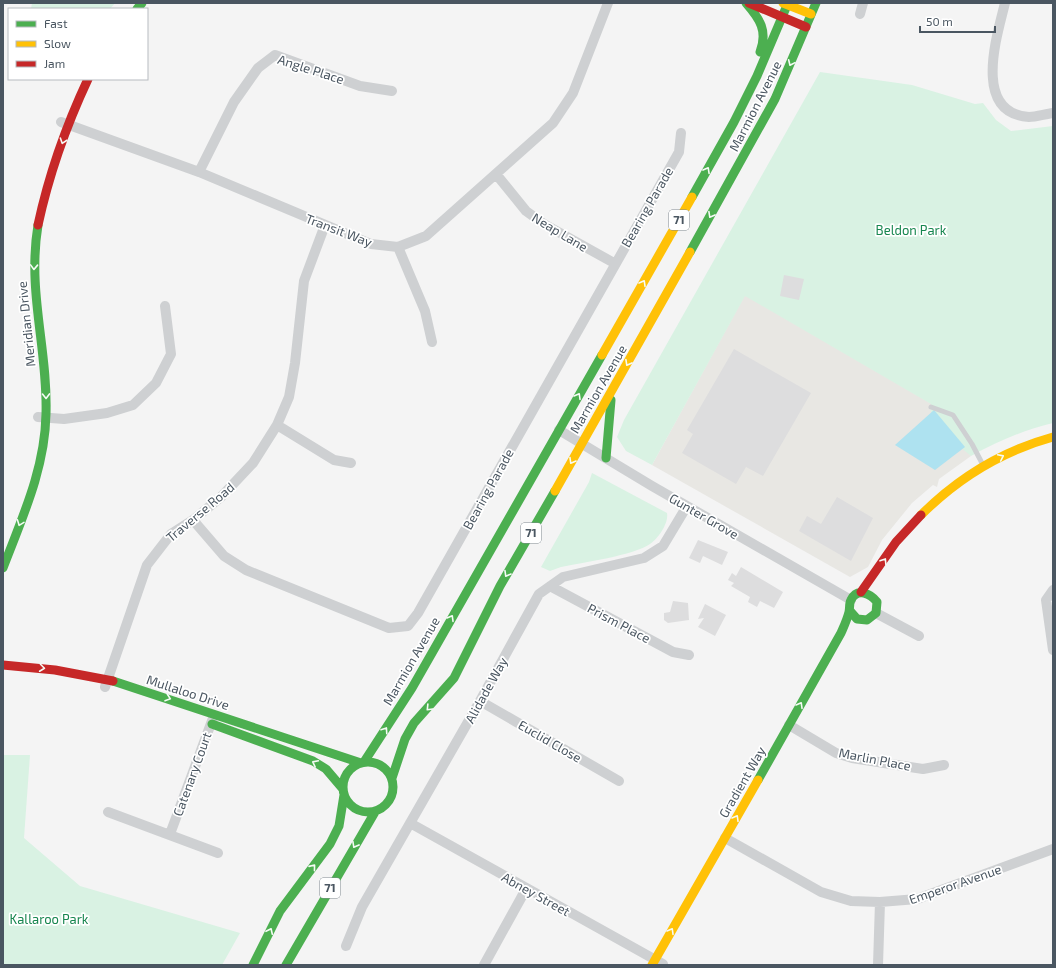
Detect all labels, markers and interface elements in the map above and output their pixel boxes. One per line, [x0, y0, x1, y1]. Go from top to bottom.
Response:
legend [8, 8, 148, 80]
scale bar [920, 8, 995, 34]
text: 50 m [926, 14, 953, 28]
text: Fast [44, 16, 68, 30]
text: Slow [44, 36, 71, 50]
street label: Angle Place [276, 51, 346, 87]
text: Jam [44, 56, 65, 70]
street label: Marmion Avenue [725, 58, 785, 154]
one-way arrow [788, 58, 796, 66]
one-way arrow [59, 137, 67, 144]
street label: Bearing Parade [618, 164, 676, 250]
one-way arrow [702, 167, 709, 174]
street label: Neap Lane [529, 209, 591, 255]
street label: Transit Way [303, 210, 375, 250]
road number: 71 [669, 210, 689, 230]
one-way arrow [708, 211, 716, 218]
park label: Beldon Park [876, 222, 947, 238]
one-way arrow [30, 264, 38, 270]
street label: Meridian Drive [14, 280, 38, 368]
one-way arrow [639, 280, 646, 287]
street label: Marmion Avenue [566, 342, 630, 436]
one-way arrow [625, 359, 633, 366]
one-way arrow [42, 393, 50, 399]
one-way arrow [574, 393, 581, 400]
street label: Bearing Parade [459, 446, 517, 532]
one-way arrow [997, 454, 1004, 462]
one-way arrow [570, 457, 577, 464]
street label: Traverse Road [163, 479, 237, 545]
street label: Gunter Grove [667, 490, 741, 542]
one-way arrow [17, 519, 25, 526]
road number: 71 [521, 523, 541, 543]
one-way arrow [879, 558, 887, 565]
one-way arrow [505, 570, 512, 577]
street label: Prism Place [585, 600, 653, 646]
street label: Marmion Avenue [379, 614, 443, 708]
one-way arrow [447, 615, 454, 622]
street label: Alidade Way [461, 654, 511, 726]
one-way arrow [39, 663, 45, 672]
street label: Mullaloo Drive [145, 671, 231, 713]
one-way arrow [164, 694, 171, 702]
one-way arrow [796, 702, 803, 709]
one-way arrow [426, 703, 434, 711]
street label: Euclid Close [515, 716, 585, 766]
one-way arrow [380, 727, 388, 734]
street label: Catenary Court [169, 730, 215, 818]
street label: Gradient Way [715, 743, 769, 820]
street label: Marlin Place [838, 744, 912, 774]
one-way arrow [312, 760, 319, 768]
one-way arrow [732, 815, 739, 823]
one-way arrow [353, 841, 360, 848]
street label: Emperor Avenue [907, 861, 1003, 907]
one-way arrow [308, 865, 315, 872]
street label: Abney Street [499, 869, 573, 919]
road number: 71 [320, 878, 340, 898]
park label: Kallaroo Park [10, 911, 89, 927]
one-way arrow [265, 927, 273, 934]
one-way arrow [667, 928, 674, 935]

